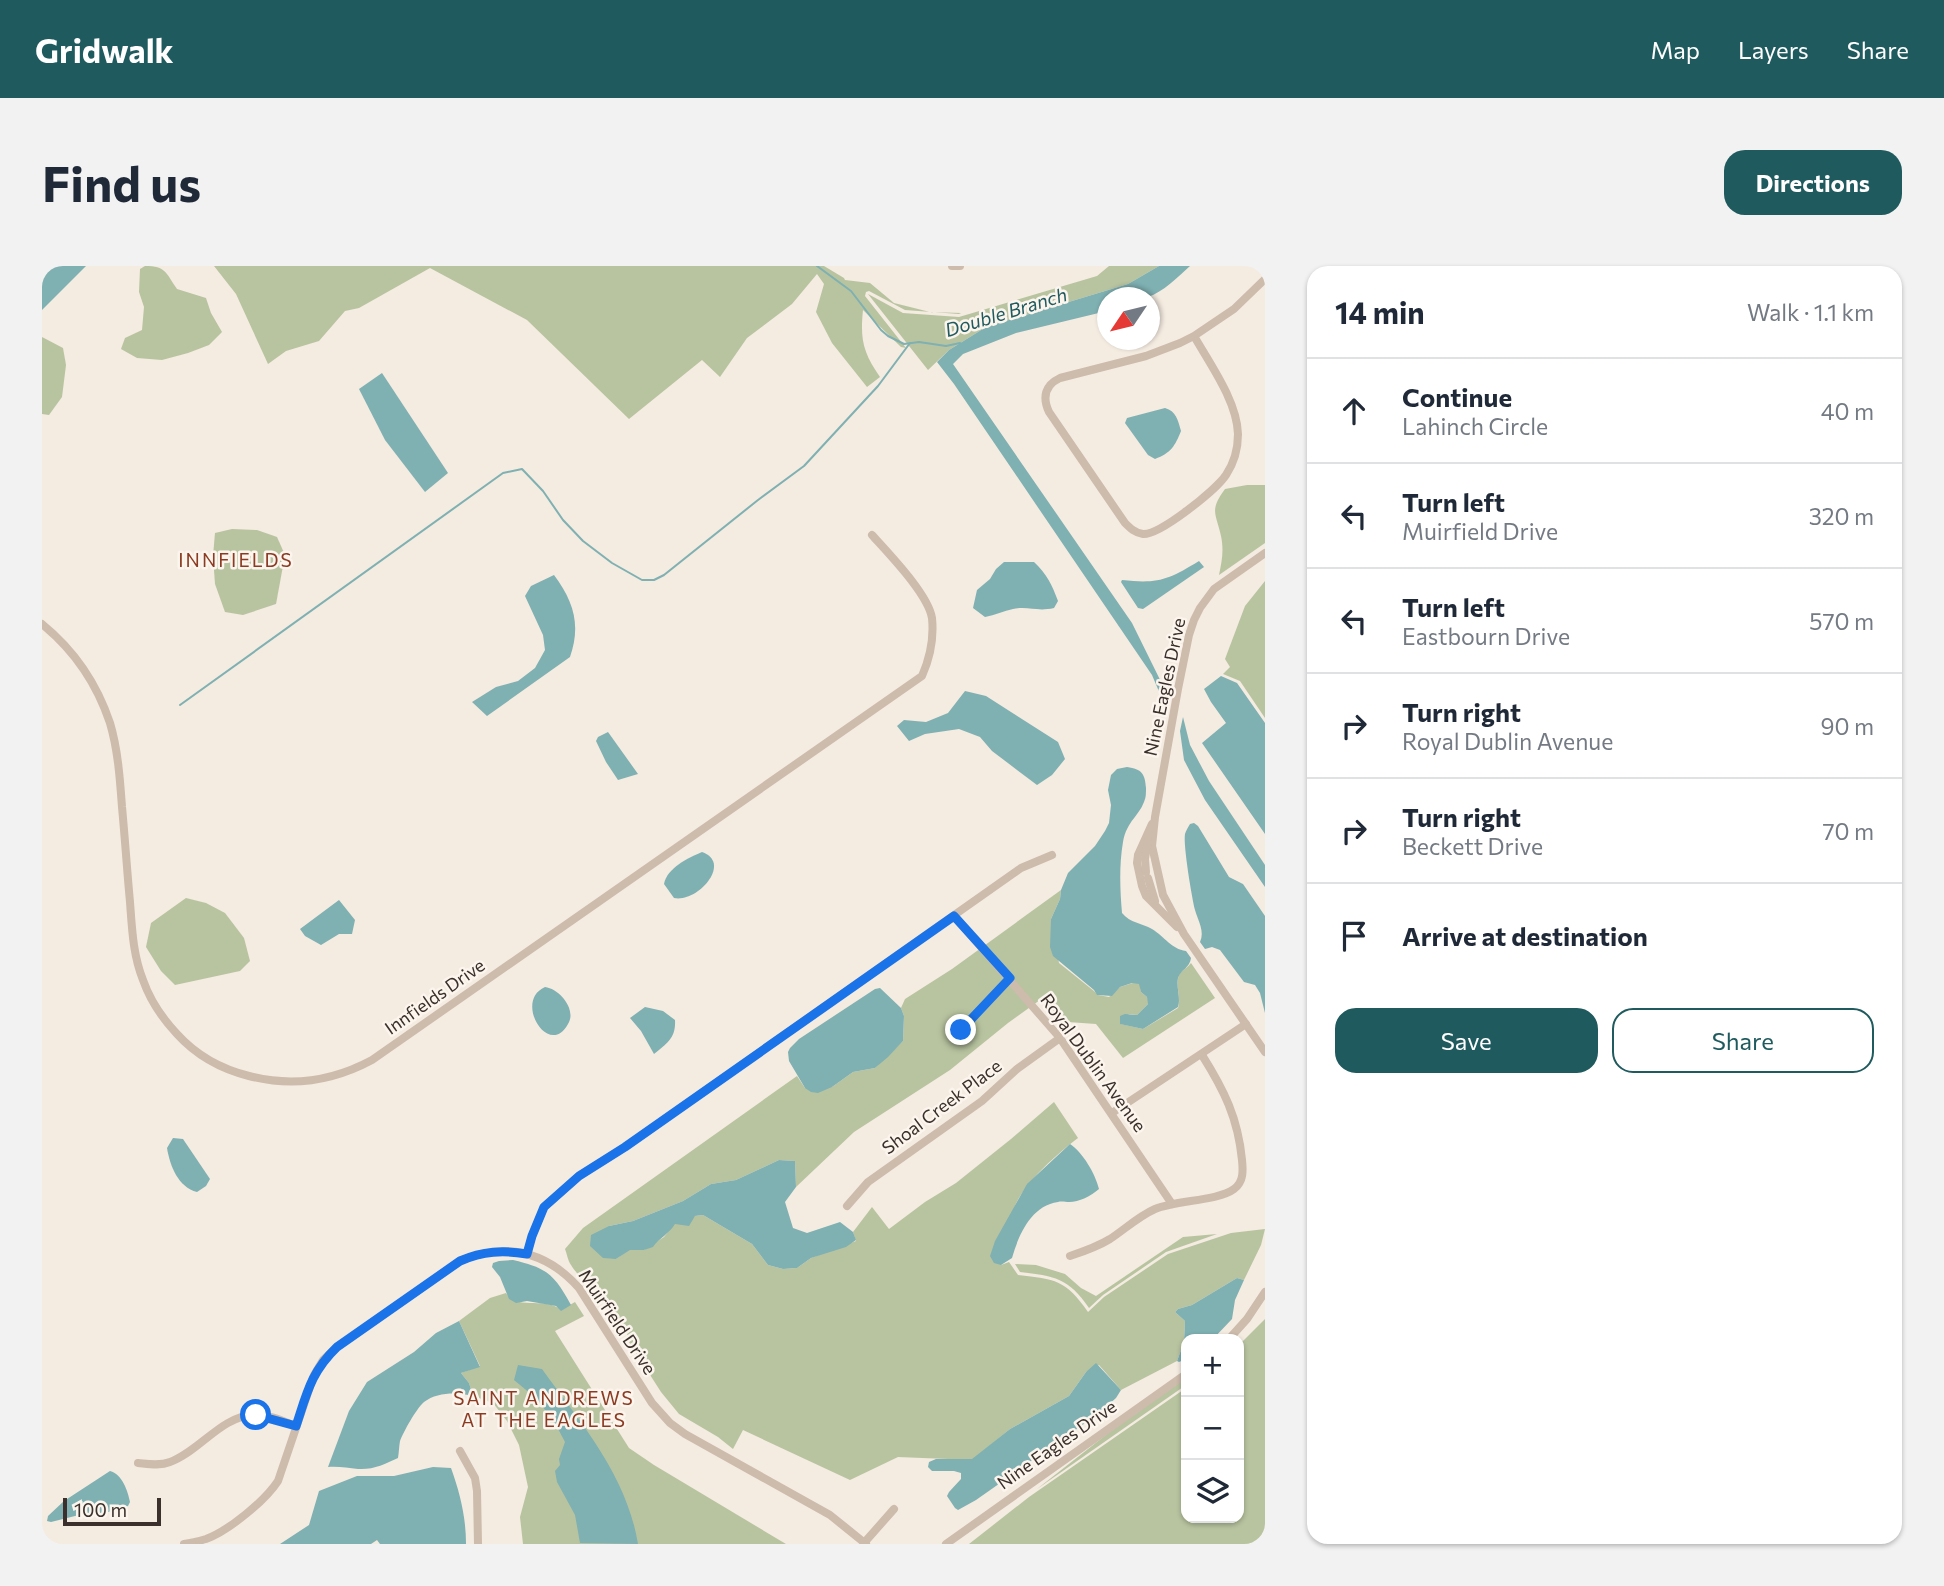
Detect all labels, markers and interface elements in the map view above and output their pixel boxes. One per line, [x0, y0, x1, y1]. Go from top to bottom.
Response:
text: Gridwalk [35, 29, 174, 70]
text: Map [1651, 35, 1700, 64]
text: Layers [1738, 35, 1809, 64]
text: Share [1847, 35, 1909, 64]
button: Directions [1724, 150, 1902, 215]
text: Find us [42, 152, 201, 212]
water label: Double Branch [942, 282, 1070, 341]
north arrow [1097, 287, 1160, 350]
text: 14 min [1335, 293, 1425, 330]
text: Walk · 1.1 km [1747, 298, 1874, 326]
text: Continue [1402, 381, 1512, 412]
icon: ahead [1335, 392, 1373, 430]
text: 40 m [1821, 397, 1874, 425]
text: Lahinch Circle [1402, 412, 1548, 440]
text: Turn left [1402, 486, 1505, 517]
icon: left [1335, 497, 1373, 535]
text: 320 m [1809, 502, 1874, 530]
text: Muirfield Drive [1402, 517, 1558, 545]
district label: INNFIELDS [178, 548, 294, 571]
text: Turn left [1402, 591, 1505, 622]
icon: left [1335, 602, 1373, 640]
text: 570 m [1809, 607, 1874, 635]
street label: Nine Eagles Drive [1139, 616, 1189, 758]
text: Eastbourn Drive [1402, 622, 1570, 650]
text: Turn right [1402, 696, 1521, 727]
icon: right [1335, 707, 1373, 745]
text: 90 m [1821, 712, 1874, 740]
text: Royal Dublin Avenue [1402, 727, 1613, 755]
text: Turn right [1402, 801, 1521, 832]
icon: right [1335, 812, 1373, 850]
text: 70 m [1822, 817, 1874, 845]
text: Beckett Drive [1402, 832, 1543, 860]
icon: arrive [1335, 917, 1373, 955]
text: Arrive at destination [1402, 920, 1648, 951]
street label: Innfields Drive [380, 954, 489, 1039]
street label: Royal Dublin Avenue [1036, 989, 1151, 1136]
button: Save [1335, 1008, 1598, 1073]
button: Share [1612, 1008, 1874, 1073]
route end [945, 1014, 976, 1045]
street label: Shoal Creek Place [877, 1054, 1006, 1158]
street label: Muirfield Drive [575, 1265, 661, 1378]
map controls [1181, 1334, 1244, 1523]
button: + [1181, 1334, 1244, 1397]
district label: SAINT ANDREWS AT THE EAGLES [453, 1386, 635, 1431]
street label: Nine Eagles Drive [993, 1395, 1120, 1493]
button: − [1181, 1397, 1244, 1460]
route start [240, 1399, 271, 1430]
button: layers [1181, 1460, 1244, 1523]
scale bar [63, 1495, 161, 1527]
text: 100 m [74, 1498, 127, 1521]

